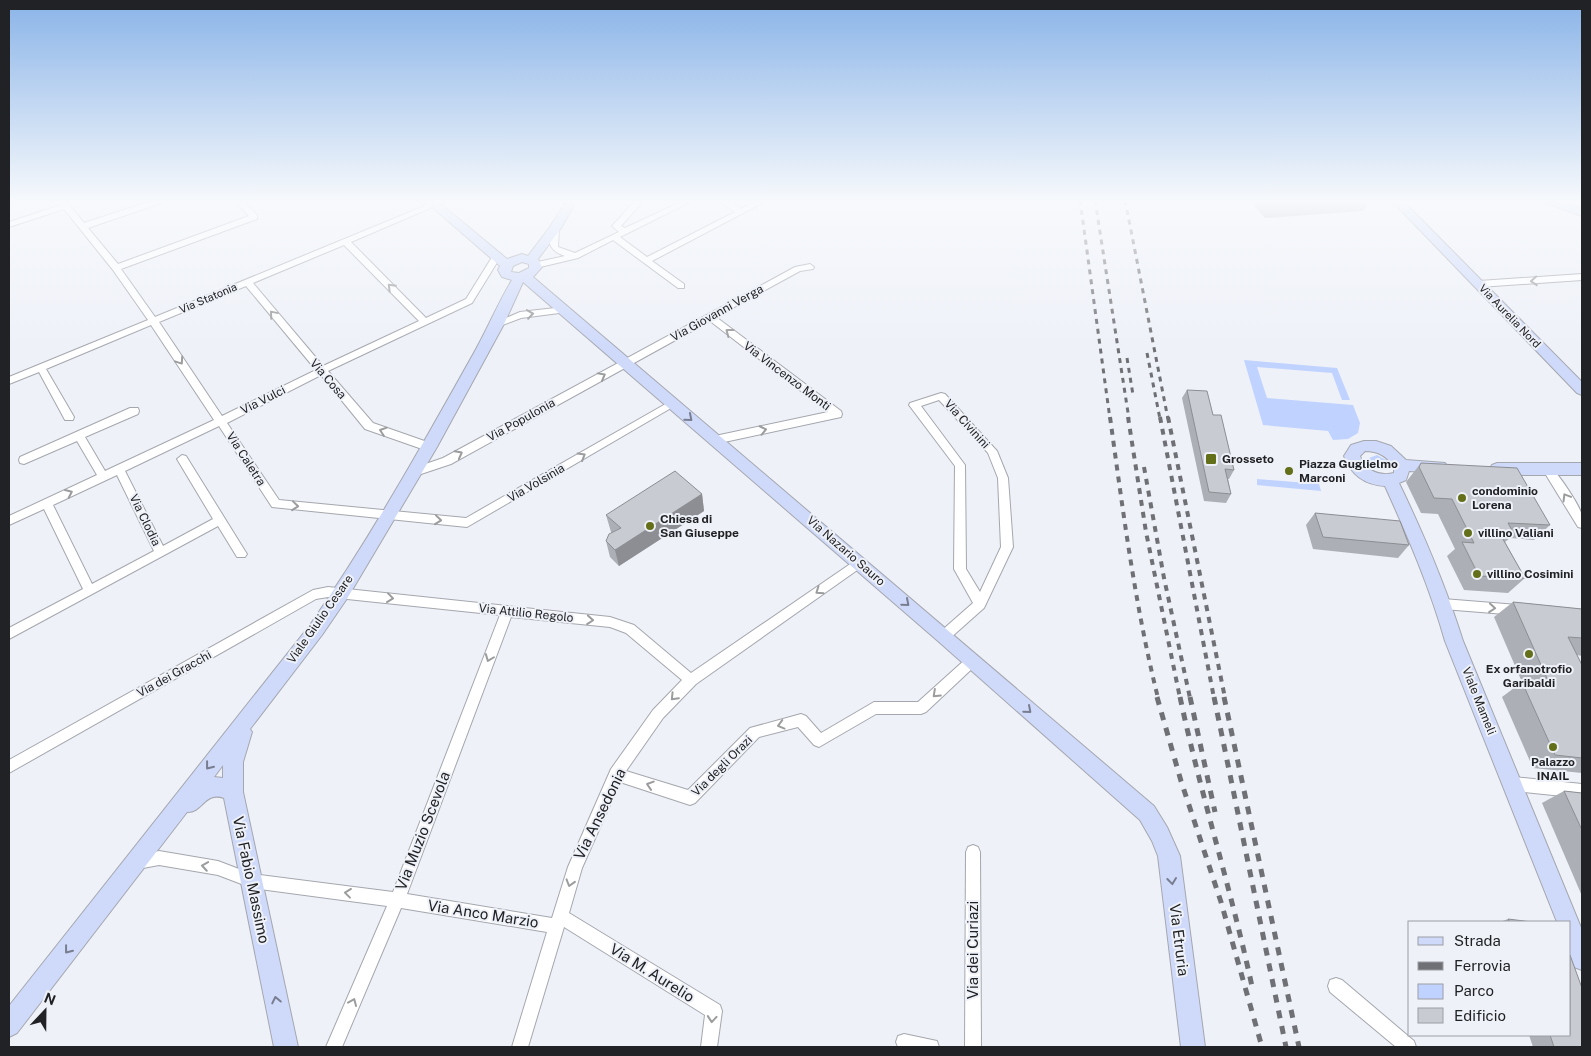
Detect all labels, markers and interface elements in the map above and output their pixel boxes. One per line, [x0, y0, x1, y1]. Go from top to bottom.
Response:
one-way arrow [1529, 275, 1537, 286]
street label: Via Statonia [177, 280, 239, 316]
street label: Via Giovanni Verga [668, 282, 766, 344]
street label: Via Aurelia Nord [1477, 282, 1543, 350]
one-way arrow [388, 284, 397, 293]
one-way arrow [526, 309, 534, 320]
one-way arrow [271, 311, 279, 320]
one-way arrow [725, 328, 734, 337]
street label: Via Vincenzo Monti [741, 339, 833, 413]
one-way arrow [174, 355, 183, 365]
street label: Via Cosa [307, 356, 349, 402]
one-way arrow [597, 372, 606, 382]
street label: Via Vulci [238, 383, 288, 417]
street label: Via Populonia [484, 396, 558, 444]
street label: Via Civinini [941, 397, 993, 451]
one-way arrow [684, 412, 693, 421]
one-way arrow [759, 425, 768, 435]
one-way arrow [380, 427, 388, 437]
street label: Via Caletra [224, 430, 268, 488]
one-way arrow [454, 450, 463, 460]
marker: Grosseto [1204, 452, 1218, 466]
place label: Grosseto [1222, 452, 1274, 466]
one-way arrow [577, 453, 586, 463]
place label: Piazza Guglielmo Marconi [1299, 457, 1398, 485]
street label: Via Volsinia [505, 461, 567, 505]
marker: Piazza Guglielmo Marconi [1283, 465, 1295, 477]
place label: condominio Lorena [1472, 484, 1538, 512]
one-way arrow [64, 488, 73, 499]
street label: Via Clodia [126, 492, 164, 548]
marker: condominio Lorena [1456, 492, 1468, 504]
one-way arrow [1562, 493, 1572, 502]
one-way arrow [292, 500, 300, 511]
place label: Chiesa di San Giuseppe [660, 512, 739, 540]
street label: Via Nazario Sauro [804, 513, 888, 589]
one-way arrow [434, 514, 442, 525]
marker: Chiesa di San Giuseppe [644, 520, 656, 532]
place label: villino Valiani [1478, 526, 1554, 540]
marker: villino Valiani [1462, 527, 1474, 539]
place label: villino Cosimini [1487, 567, 1573, 581]
marker: villino Cosimini [1471, 568, 1483, 580]
street label: Viale Giulio Cesare [284, 572, 356, 666]
one-way arrow [815, 585, 825, 594]
one-way arrow [387, 592, 395, 603]
one-way arrow [900, 597, 909, 606]
street label: Via Attilio Regolo [478, 601, 574, 625]
one-way arrow [1488, 602, 1496, 613]
one-way arrow [586, 614, 594, 625]
street label: Via dei Gracchi [134, 648, 214, 700]
marker: Ex orfanotrofio Garibaldi [1523, 648, 1535, 660]
one-way arrow [485, 653, 495, 661]
place label: Ex orfanotrofio Garibaldi [1486, 662, 1572, 690]
street label: Viale Mameli [1459, 665, 1499, 737]
one-way arrow [933, 688, 942, 697]
one-way arrow [671, 692, 680, 701]
one-way arrow [1023, 704, 1032, 713]
one-way arrow [777, 719, 786, 730]
street label: Via degli Orazi [689, 733, 755, 799]
marker: Palazzo INAIL [1547, 741, 1559, 753]
place label: Palazzo INAIL [1531, 755, 1575, 783]
one-way arrow [206, 760, 214, 769]
street label: Via Ansedonia [570, 765, 629, 862]
street label: Via Muzio Scevola [392, 769, 453, 893]
one-way arrow [646, 781, 654, 791]
street label: Via Fabio Massimo [230, 815, 273, 945]
one-way arrow [201, 861, 209, 872]
one-way arrow [1166, 877, 1177, 885]
one-way arrow [565, 878, 575, 886]
one-way arrow [344, 889, 353, 899]
street label: Via Anco Marzio [426, 896, 540, 931]
street label: Via dei Curiazi [964, 901, 981, 999]
street label: Via Etruria [1167, 903, 1192, 977]
legend [1408, 921, 1571, 1036]
text: Strada [1454, 932, 1501, 949]
street label: Via M. Aurelio [607, 940, 698, 1005]
one-way arrow [64, 945, 73, 954]
text: Ferrovia [1454, 957, 1511, 974]
text: Parco [1454, 982, 1494, 999]
north arrow [20, 986, 70, 1036]
text: N [42, 989, 58, 1008]
one-way arrow [272, 995, 282, 1004]
one-way arrow [347, 998, 358, 1007]
text: Edificio [1454, 1007, 1506, 1024]
one-way arrow [707, 1015, 718, 1023]

